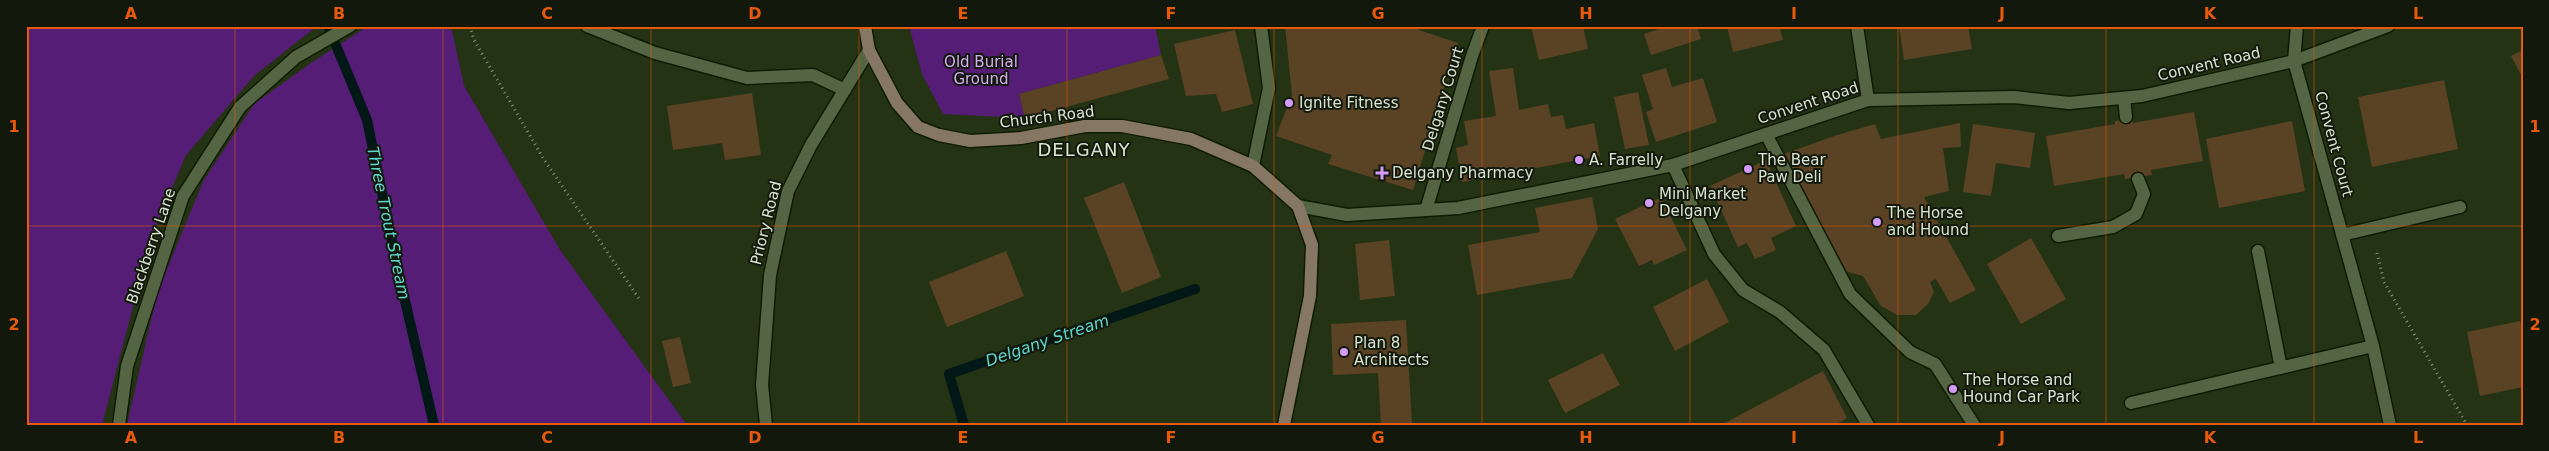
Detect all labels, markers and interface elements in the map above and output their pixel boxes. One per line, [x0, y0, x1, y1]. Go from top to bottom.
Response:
text: A [125, 4, 138, 23]
text: B [333, 4, 345, 23]
text: C [541, 4, 553, 23]
text: D [748, 4, 762, 23]
text: E [958, 4, 968, 23]
text: F [1166, 4, 1176, 23]
text: G [1371, 4, 1385, 23]
text: H [1579, 4, 1593, 23]
text: I [1791, 4, 1797, 23]
text: J [1998, 4, 2005, 23]
text: K [2204, 4, 2217, 23]
text: L [2413, 4, 2423, 23]
street label: Convent Road [2156, 43, 2262, 85]
street label: Delgany Court [1419, 45, 1467, 153]
park label: Old Burial Ground [944, 53, 1018, 88]
street label: Convent Road [1755, 78, 1861, 128]
street label: Convent Court [2311, 89, 2357, 199]
place label: Ignite Fitness [1299, 94, 1399, 112]
marker: Ignite Fitness [1283, 97, 1295, 109]
street label: Church Road [999, 102, 1095, 132]
text: 1 [8, 117, 20, 136]
text: 1 [2529, 117, 2541, 136]
district label: DELGANY [1038, 139, 1130, 160]
water label: Three Trout Stream [363, 145, 414, 301]
place label: A. Farrelly [1589, 151, 1663, 169]
place label: The Bear Paw Deli [1757, 151, 1826, 186]
marker: A. Farrelly [1573, 154, 1585, 166]
marker: The Bear Paw Deli [1742, 163, 1754, 175]
place label: Delgany Pharmacy [1392, 164, 1534, 182]
marker: Delgany Pharmacy [1376, 167, 1388, 179]
street label: Priory Road [747, 179, 785, 267]
place label: Mini Market Delgany [1659, 185, 1746, 220]
street label: Blackberry Lane [123, 186, 179, 306]
marker: Mini Market Delgany [1643, 197, 1655, 209]
place label: The Horse and Hound [1886, 204, 1969, 239]
marker: The Horse and Hound [1871, 216, 1883, 228]
water label: Delgany Stream [983, 310, 1111, 371]
text: 2 [8, 315, 20, 334]
text: 2 [2529, 315, 2541, 334]
place label: Plan 8 Architects [1354, 334, 1429, 369]
marker: Plan 8 Architects [1338, 346, 1350, 358]
place label: The Horse and Hound Car Park [1962, 371, 2080, 406]
marker: The Horse and Hound Car Park [1947, 383, 1959, 395]
text: A [125, 428, 138, 447]
text: B [333, 428, 345, 447]
text: C [541, 428, 553, 447]
text: D [748, 428, 762, 447]
text: E [958, 428, 968, 447]
text: F [1166, 428, 1176, 447]
text: G [1371, 428, 1385, 447]
text: H [1579, 428, 1593, 447]
text: I [1791, 428, 1797, 447]
text: J [1998, 428, 2005, 447]
text: K [2204, 428, 2217, 447]
text: L [2413, 428, 2423, 447]

